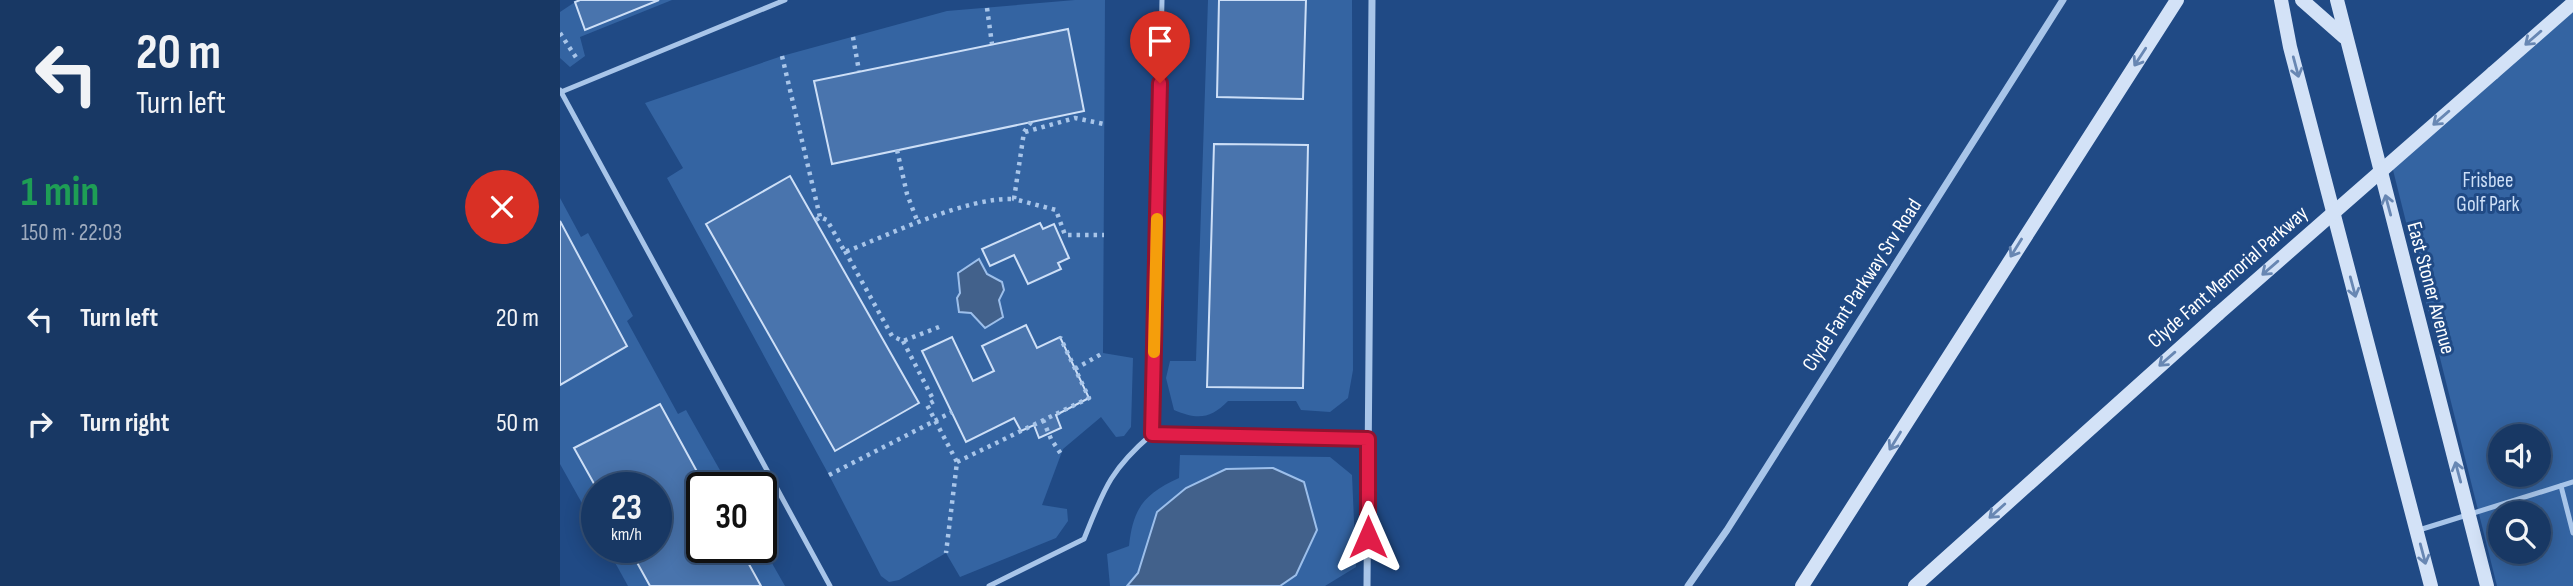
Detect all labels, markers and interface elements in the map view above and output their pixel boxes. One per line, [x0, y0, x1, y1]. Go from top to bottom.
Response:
pin [1130, 11, 1190, 83]
icon: arrive [1141, 22, 1179, 60]
text: 20 m [136, 24, 221, 83]
icon: left [21, 28, 112, 119]
one-way arrow [2524, 30, 2542, 46]
one-way arrow [2132, 47, 2146, 67]
one-way arrow [2290, 56, 2303, 78]
text: Turn left [136, 84, 226, 123]
one-way arrow [2433, 110, 2450, 127]
text: 1 min [21, 167, 99, 218]
park label: Frisbee Golf Park [2456, 168, 2520, 217]
button: close [465, 170, 539, 244]
street label: Clyde Fant Parkway Srv Road [1797, 194, 1927, 376]
one-way arrow [2381, 194, 2394, 217]
street label: Clyde Fant Memorial Parkway [2143, 201, 2313, 353]
text: 150 m · 22:03 [21, 219, 122, 247]
street label: East Stoner Avenue [2401, 219, 2461, 357]
one-way arrow [2009, 238, 2023, 258]
one-way arrow [2261, 260, 2279, 276]
one-way arrow [2347, 275, 2360, 298]
icon: left [21, 300, 59, 338]
text: Turn left [80, 303, 158, 334]
text: 20 m [496, 303, 539, 334]
one-way arrow [2158, 351, 2176, 367]
icon: right [21, 405, 59, 443]
text: Turn right [80, 408, 169, 439]
text: 50 m [496, 408, 539, 439]
map controls [2488, 424, 2551, 564]
button: sound [2488, 424, 2551, 487]
one-way arrow [1887, 430, 1901, 450]
one-way arrow [2451, 462, 2464, 484]
speed limit sign: 30 [686, 472, 777, 563]
text: 23 [611, 487, 642, 530]
position arrow [1331, 500, 1405, 574]
button: search [2488, 501, 2551, 564]
one-way arrow [1989, 502, 2006, 519]
text: km/h [611, 524, 642, 545]
one-way arrow [2417, 543, 2430, 565]

